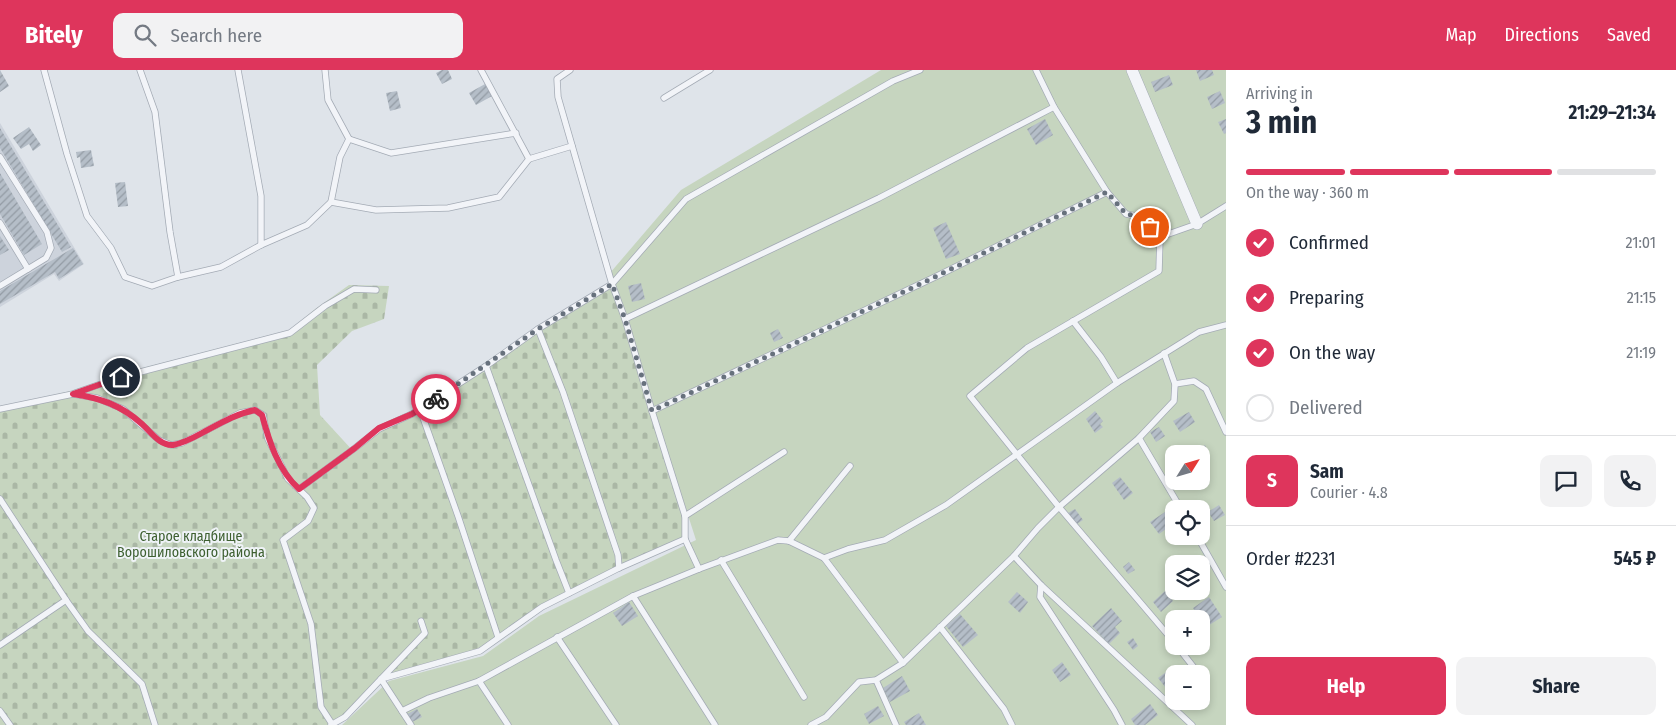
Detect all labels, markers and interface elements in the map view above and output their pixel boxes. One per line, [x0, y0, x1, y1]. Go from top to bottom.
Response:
search box [113, 13, 463, 58]
text: Bitely [25, 21, 83, 49]
icon: search [131, 21, 159, 49]
text: Search here [171, 24, 262, 47]
text: Map [1445, 24, 1477, 46]
text: Directions [1505, 24, 1579, 46]
text: Saved [1607, 24, 1651, 46]
text: Arriving in [1246, 84, 1313, 103]
text: 21:29–21:34 [1569, 101, 1656, 124]
text: 3 min [1246, 103, 1317, 141]
text: On the way · 360 m [1246, 183, 1369, 202]
pin [1129, 206, 1171, 248]
icon: bag [1136, 213, 1164, 241]
icon: check [1246, 229, 1274, 257]
text: Confirmed [1289, 231, 1369, 254]
text: 21:01 [1625, 233, 1656, 252]
icon: check [1246, 284, 1274, 312]
text: Preparing [1289, 286, 1364, 309]
text: 21:15 [1627, 288, 1656, 307]
icon: check [1246, 339, 1274, 367]
text: On the way [1289, 341, 1375, 364]
text: 21:19 [1626, 343, 1656, 362]
pin [100, 356, 142, 398]
icon: home [107, 363, 135, 391]
courier [411, 374, 461, 424]
icon: bike [422, 385, 450, 413]
text: Delivered [1289, 396, 1363, 419]
north arrow [1165, 445, 1210, 490]
map controls [1165, 445, 1210, 710]
button: chat [1540, 455, 1592, 507]
button: phone [1604, 455, 1656, 507]
text: Sam [1310, 460, 1344, 483]
text: S [1267, 469, 1277, 492]
text: Courier · 4.8 [1310, 483, 1388, 502]
button: locate [1165, 500, 1210, 545]
park label: Старое кладбище Ворошиловского района [117, 528, 265, 561]
text: Order #2231 [1246, 547, 1336, 570]
text: 545 ₽ [1614, 547, 1656, 570]
button: layers [1165, 555, 1210, 600]
button: + [1165, 610, 1210, 655]
button: Help [1246, 657, 1446, 715]
button: Share [1456, 657, 1656, 715]
button: − [1165, 665, 1210, 710]

